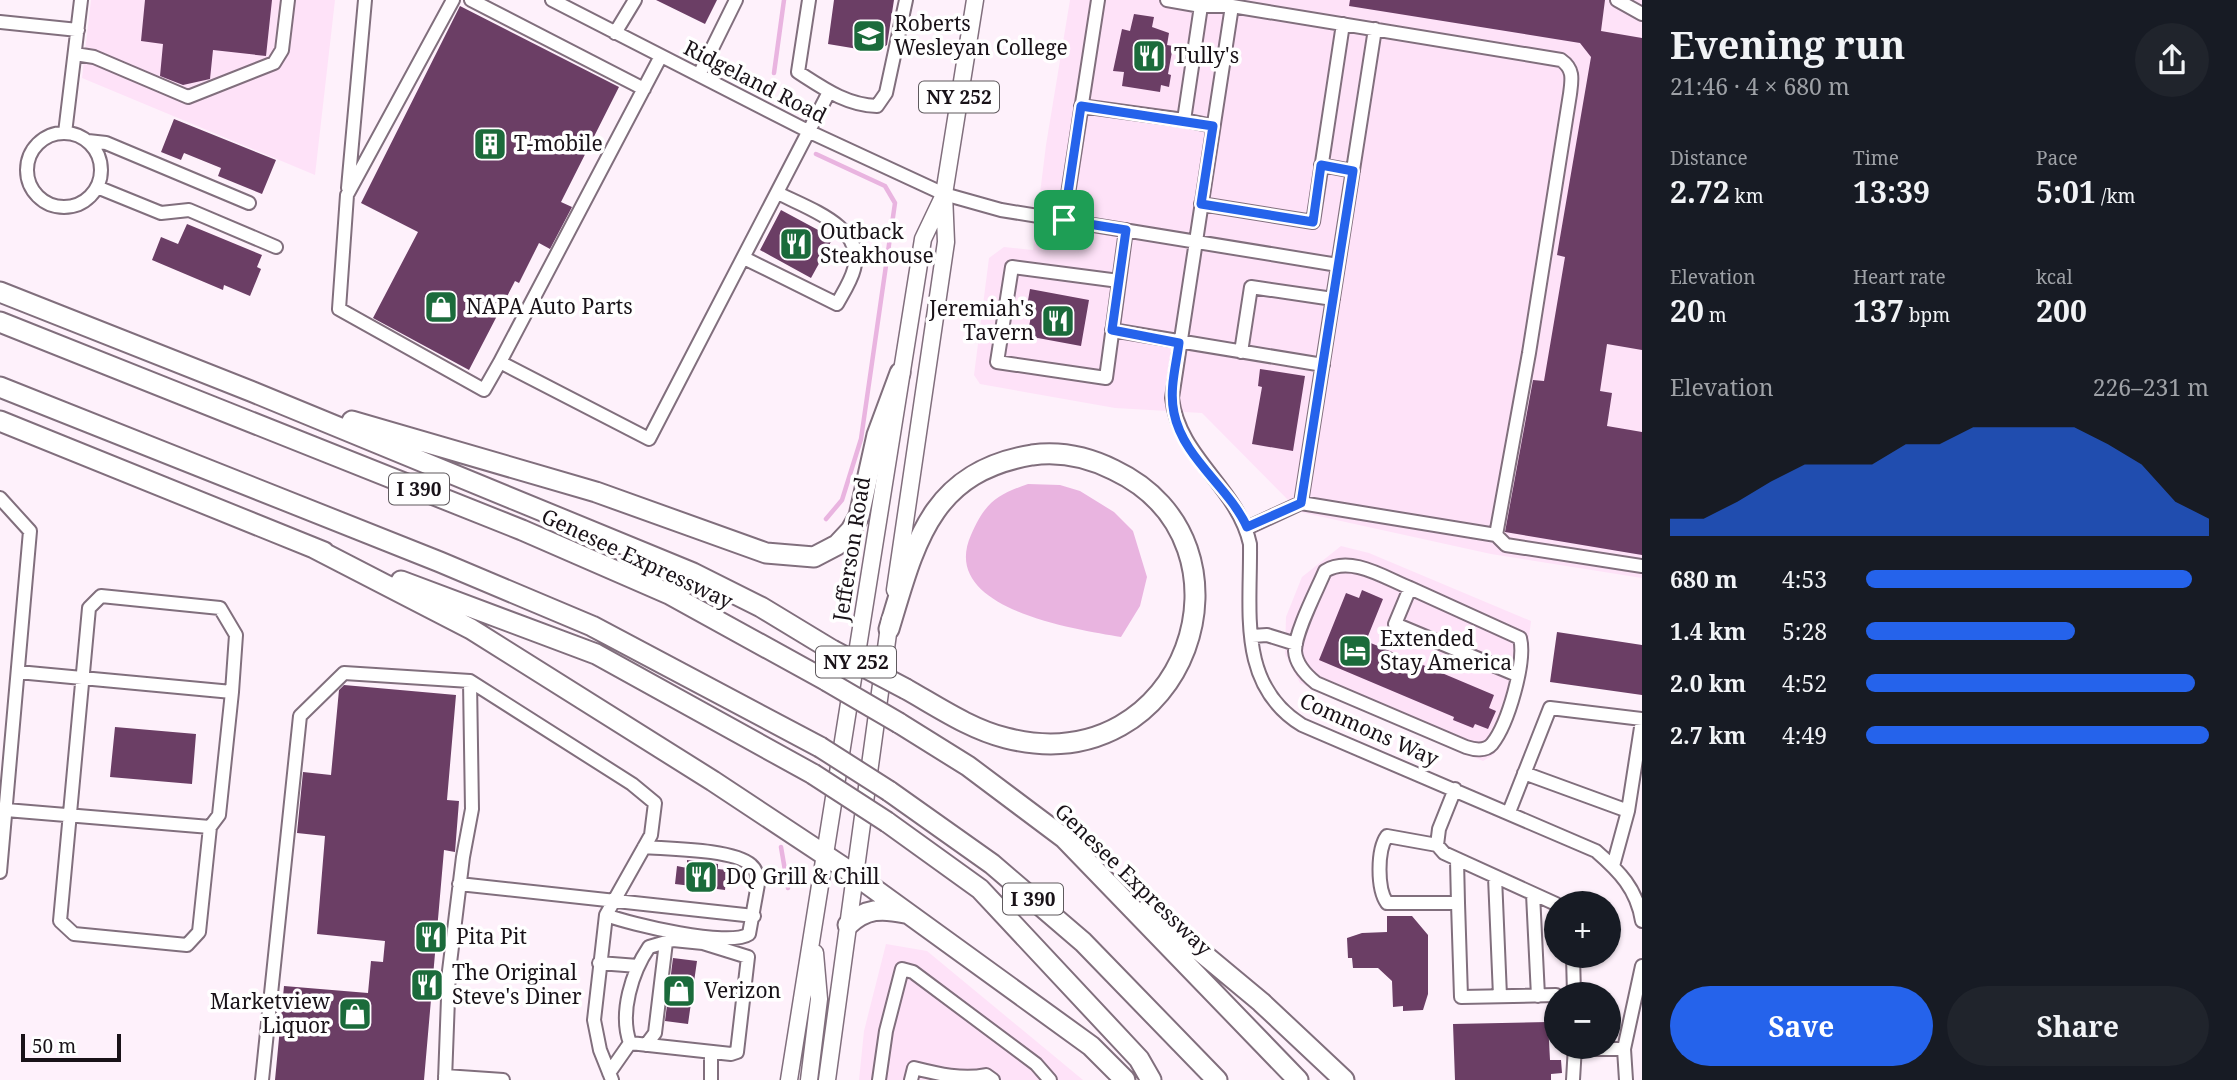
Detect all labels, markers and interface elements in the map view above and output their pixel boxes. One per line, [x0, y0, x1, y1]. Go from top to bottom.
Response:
place label: Roberts Wesleyan College [894, 9, 1068, 61]
school or university icon: Roberts Wesleyan College [850, 17, 888, 55]
text: Evening run [1670, 18, 1905, 70]
button: share [2135, 23, 2209, 97]
street label: Ridgeland Road [679, 33, 832, 129]
restaurant icon: Tully's [1130, 37, 1168, 75]
place label: Tully's [1174, 41, 1239, 69]
text: 21:46 · 4 × 680 m [1670, 70, 1850, 102]
road number: NY 252 [919, 82, 999, 113]
building icon: T-mobile [471, 125, 509, 163]
place label: T-mobile [514, 129, 603, 157]
text: Distance [1670, 145, 1748, 171]
text: Time [1853, 145, 1899, 171]
text: Pace [2036, 145, 2078, 171]
text: 2.72 [1670, 171, 1730, 212]
text: 13:39 [1853, 171, 1930, 212]
text: 5:01 [2036, 171, 2096, 212]
text: km [1730, 183, 1764, 209]
text: /km [2096, 183, 2135, 209]
pin [1034, 190, 1094, 250]
icon: arrive [1045, 201, 1083, 239]
place label: Outback Steakhouse [820, 217, 934, 269]
restaurant icon: Outback Steakhouse [777, 225, 815, 263]
text: Elevation [1670, 264, 1756, 290]
text: Heart rate [1853, 264, 1946, 290]
text: kcal [2036, 264, 2073, 290]
shop icon: NAPA Auto Parts [422, 288, 460, 326]
text: 20 [1670, 290, 1704, 331]
text: 137 [1853, 290, 1904, 331]
text: 200 [2036, 290, 2087, 331]
place label: NAPA Auto Parts [466, 292, 633, 320]
place label: Jeremiah's Tavern [928, 294, 1034, 346]
restaurant icon: Jeremiah's Tavern [1039, 302, 1077, 340]
text: m [1704, 302, 1727, 328]
text: bpm [1904, 302, 1950, 328]
text: Elevation [1670, 371, 1774, 403]
text: 226–231 m [2093, 371, 2209, 403]
road number: I 390 [389, 474, 449, 504]
street label: Jefferson Road [826, 474, 876, 624]
street label: Genesee Expressway [537, 501, 738, 615]
text: 680 m [1670, 563, 1738, 595]
text: 4:53 [1782, 563, 1827, 595]
text: 1.4 km [1670, 615, 1746, 647]
text: 5:28 [1782, 615, 1827, 647]
place label: Extended Stay America [1380, 624, 1512, 676]
hotel icon: Extended Stay America [1336, 632, 1374, 670]
road number: NY 252 [816, 646, 896, 678]
text: 2.0 km [1670, 667, 1746, 699]
text: 4:52 [1782, 667, 1827, 699]
street label: Commons Way [1296, 686, 1443, 772]
text: 2.7 km [1670, 719, 1746, 751]
text: 4:49 [1782, 719, 1827, 751]
street label: Genesee Expressway [1049, 797, 1218, 962]
restaurant icon: DQ Grill & Chill [682, 858, 720, 896]
place label: DQ Grill & Chill [726, 862, 880, 890]
road number: I 390 [1003, 884, 1063, 914]
map controls [1544, 891, 1621, 1059]
button: + [1544, 891, 1621, 968]
restaurant icon: Pita Pit [412, 918, 450, 956]
place label: Pita Pit [456, 922, 527, 950]
place label: The Original Steve's Diner [452, 958, 582, 1010]
restaurant icon: The Original Steve's Diner [408, 966, 446, 1004]
shop icon: Verizon [660, 972, 698, 1010]
place label: Verizon [704, 976, 781, 1004]
button: − [1544, 982, 1621, 1059]
button: Save [1670, 986, 1933, 1066]
button: Share [1947, 986, 2209, 1066]
place label: Marketview Liquor [210, 987, 331, 1039]
shop icon: Marketview Liquor [336, 995, 374, 1033]
scale bar [21, 1031, 121, 1063]
text: 50 m [32, 1033, 76, 1059]

